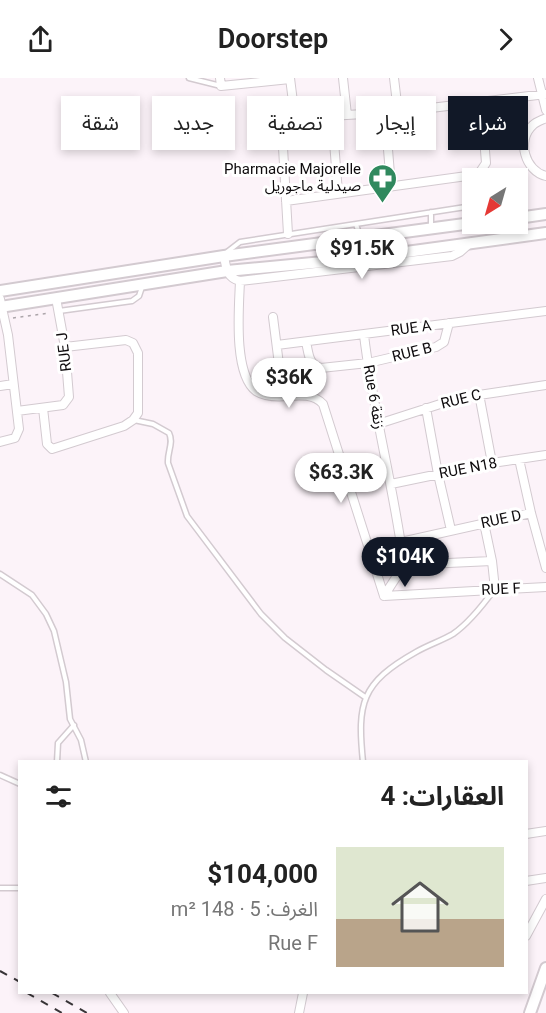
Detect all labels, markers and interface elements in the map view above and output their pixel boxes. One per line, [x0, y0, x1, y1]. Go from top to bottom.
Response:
icon: share [24, 23, 57, 56]
text: Doorstep [218, 23, 328, 55]
icon: forward [489, 23, 522, 56]
chip: شقة [61, 96, 140, 150]
chip: جديد [152, 96, 235, 150]
chip: تصفية [247, 96, 344, 150]
chip: إيجار [356, 96, 436, 150]
chip: شراء [448, 96, 528, 150]
place label: Pharmacie Majorelle صيدلية ماجوريل [224, 160, 361, 195]
pharmacy icon: Pharmacie Majorelle صيدلية ماجوريل [366, 162, 398, 204]
north arrow [462, 168, 528, 234]
map controls [462, 168, 528, 234]
pin: $91.5K [313, 229, 411, 280]
text: $91.5K [330, 236, 394, 260]
street label: RUE A [389, 316, 433, 340]
street label: RUE J [53, 331, 75, 373]
street label: RUE B [390, 338, 434, 366]
pin: $36K [253, 358, 325, 409]
street label: Rue 6 زنقة [359, 363, 389, 431]
text: $36K [265, 365, 313, 389]
street label: RUE C [439, 385, 483, 413]
pin: $63.3K [292, 453, 390, 504]
street label: RUE N18 [437, 454, 499, 482]
text: $63.3K [309, 460, 373, 484]
street label: RUE D [479, 506, 523, 532]
pin: $104K [363, 537, 447, 588]
text: $104K [376, 544, 434, 568]
street label: RUE F [481, 579, 521, 599]
icon: filters [42, 780, 75, 813]
text: العقارات: 4 [380, 781, 504, 811]
text: $104,000 [207, 859, 318, 889]
icon: home [384, 871, 456, 943]
text: الغرف: 5 · 148 m² [171, 897, 318, 921]
text: Rue F [268, 931, 318, 955]

